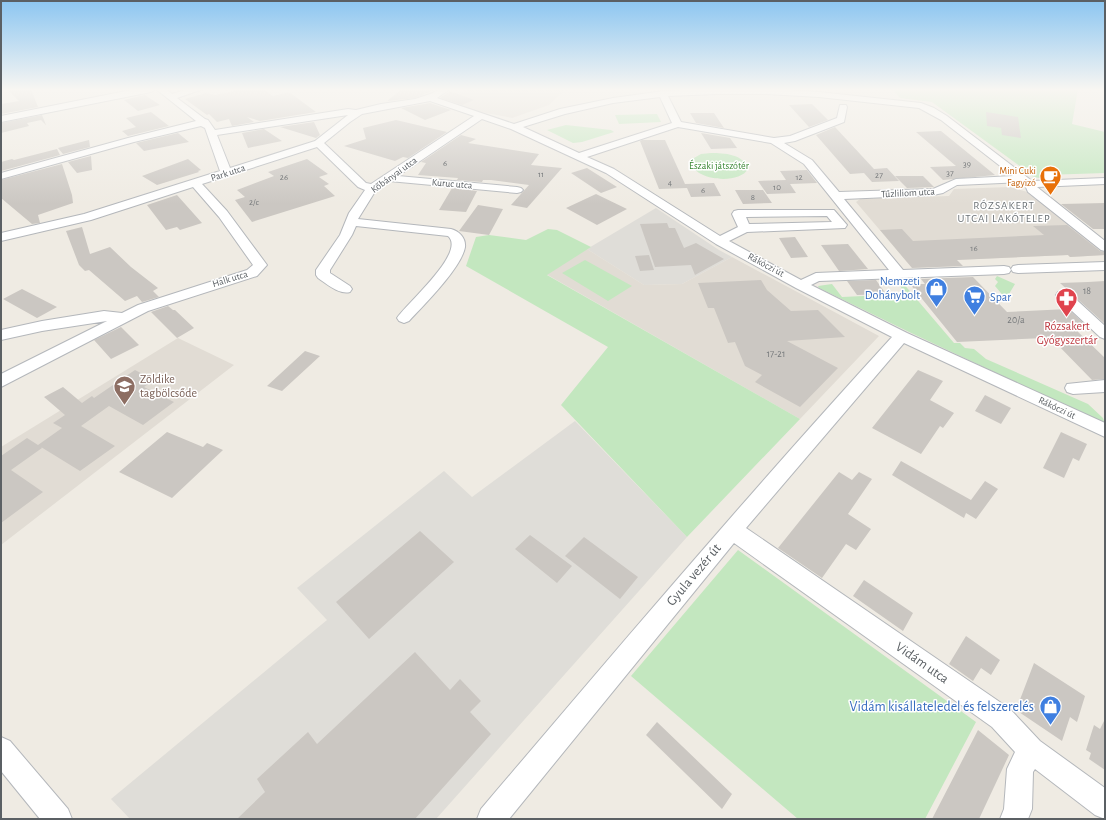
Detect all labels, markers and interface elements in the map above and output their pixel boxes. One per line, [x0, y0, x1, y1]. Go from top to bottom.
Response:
street label: Kőbányai utca [369, 155, 419, 195]
house number: 6 [443, 159, 447, 168]
park label: Északi játszótér [689, 159, 750, 171]
house number: 39 [963, 160, 971, 169]
street label: Park utca [210, 163, 247, 183]
cafe icon: Mini Cuki Fagyizó [1038, 164, 1064, 197]
place label: Mini Cuki Fagyizó [999, 166, 1036, 188]
house number: 37 [946, 169, 954, 178]
house number: 11 [538, 170, 544, 179]
house number: 27 [875, 171, 883, 180]
house number: 26 [280, 173, 288, 182]
house number: 12 [795, 173, 803, 182]
street label: Kuruc utca [431, 177, 473, 191]
house number: 4 [668, 178, 673, 187]
house number: 10 [773, 183, 781, 192]
house number: 6 [701, 186, 705, 195]
street label: Tűzliliom utca [881, 187, 936, 199]
house number: 8 [751, 193, 755, 202]
house number: 2/c [249, 198, 260, 207]
district label: RÓZSAKERT UTCAI LAKÓTELEP [957, 199, 1051, 224]
house number: 16 [970, 244, 978, 253]
street label: Rákóczi út [746, 251, 787, 279]
street label: Halk utca [211, 269, 249, 289]
place label: Nemzeti Dohánybolt [865, 275, 920, 302]
shop icon: Nemzeti Dohánybolt [923, 275, 949, 308]
supermarket icon: Spar [962, 284, 988, 317]
pharmacy icon: Rózsakert Gyógyszertár [1054, 286, 1080, 319]
house number: 18 [1083, 286, 1091, 296]
place label: Spar [990, 291, 1011, 303]
house number: 20/a [1007, 315, 1025, 325]
place label: Rózsakert Gyógyszertár [1037, 320, 1097, 347]
house number: 17-21 [767, 349, 785, 359]
school or university icon: Zöldike tagbölcsőde [111, 373, 137, 406]
place label: Zöldike tagbölcsőde [140, 373, 197, 399]
street label: Rákóczi út [1037, 395, 1078, 421]
street label: Gyula vezér út [664, 541, 724, 609]
street label: Vidám utca [893, 640, 952, 687]
shop icon: Vidám kisállateledel és felszerelés [1037, 694, 1063, 727]
place label: Vidám kisállateledel és felszerelés [850, 700, 1034, 714]

